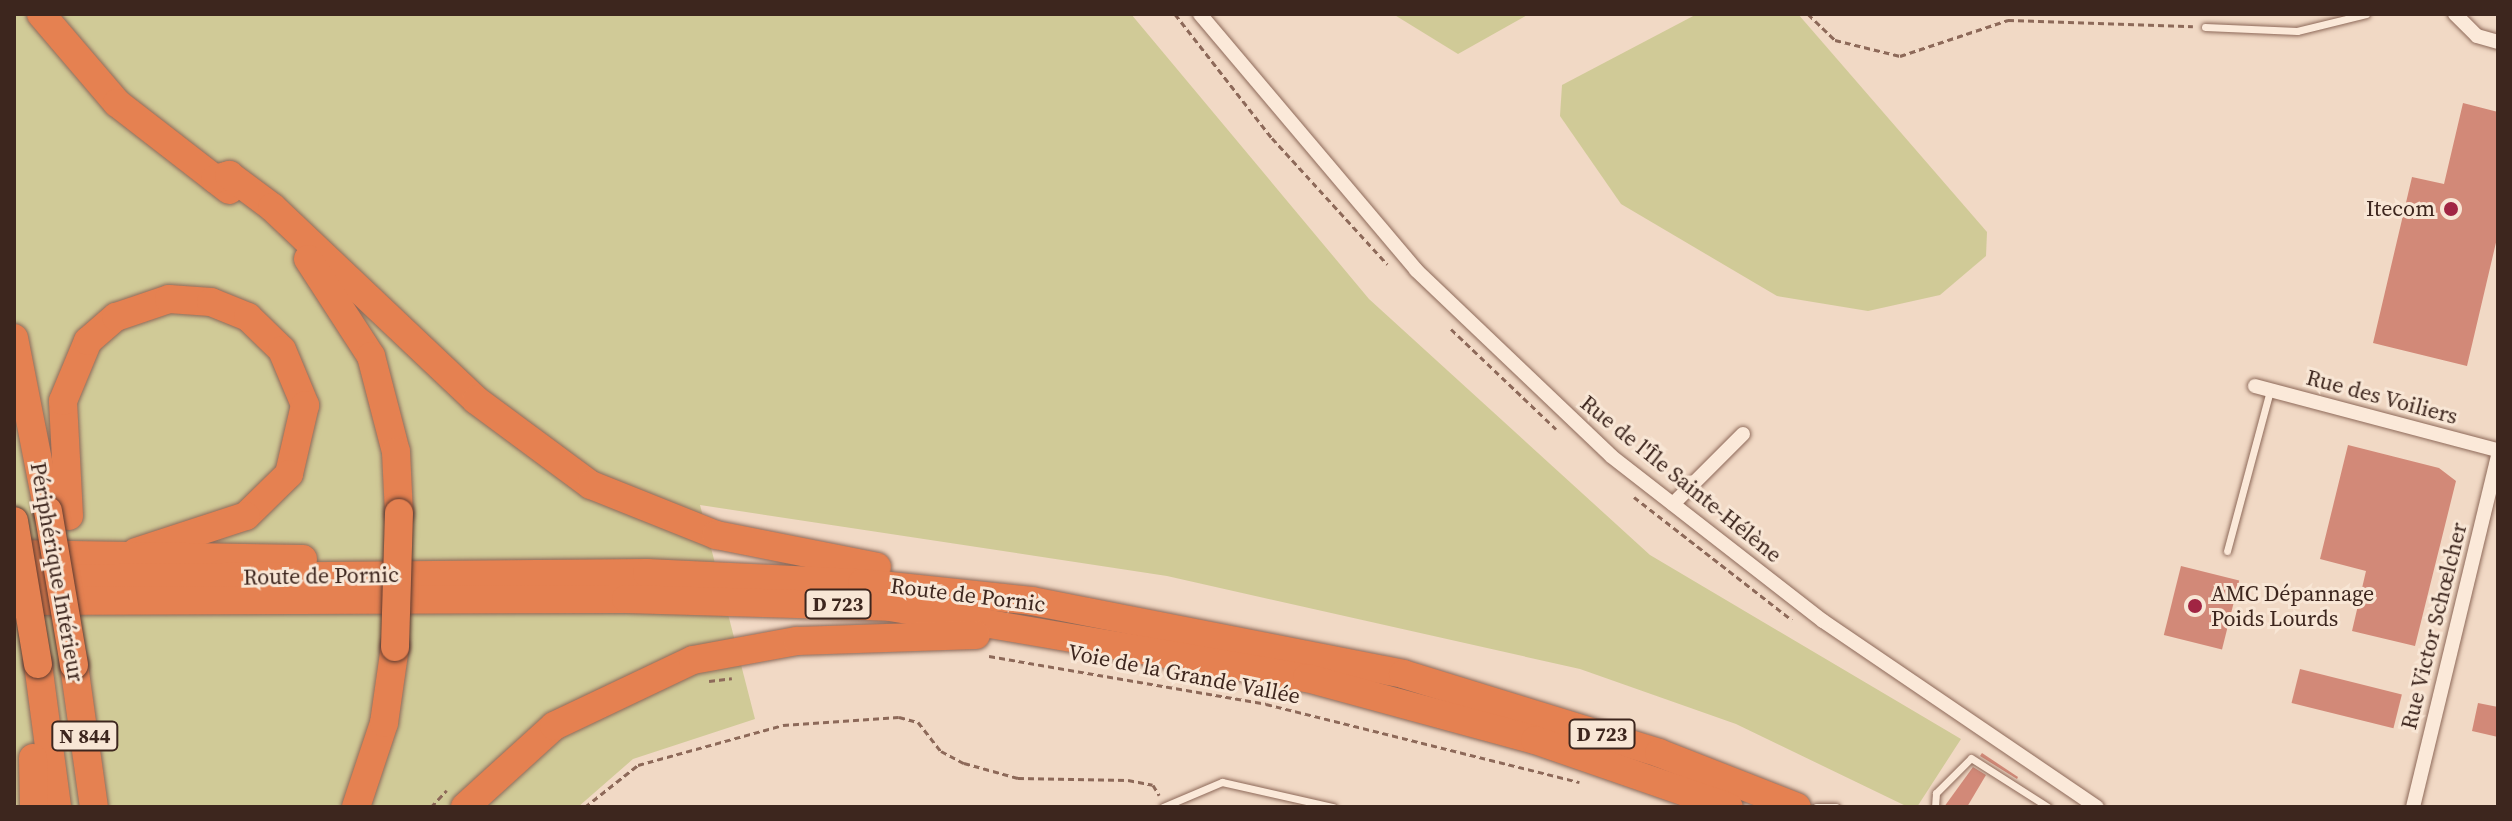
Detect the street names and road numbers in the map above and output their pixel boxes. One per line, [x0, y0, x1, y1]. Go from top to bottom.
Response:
street label: Rue des Voiliers [2303, 364, 2461, 430]
street label: Rue de l'Île Sainte-Hélène [1575, 390, 1787, 568]
street label: Périphérique Intérieur [25, 460, 89, 684]
street label: Rue Victor Schœlcher [2395, 520, 2473, 732]
street label: Route de Pornic [243, 561, 399, 591]
street label: Route de Pornic [889, 572, 1047, 618]
road number: D 723 [804, 588, 872, 620]
street label: Voie de la Grande Vallée [1065, 638, 1303, 710]
road number: D 723 [1568, 718, 1636, 750]
road number: N 844 [51, 720, 119, 752]

